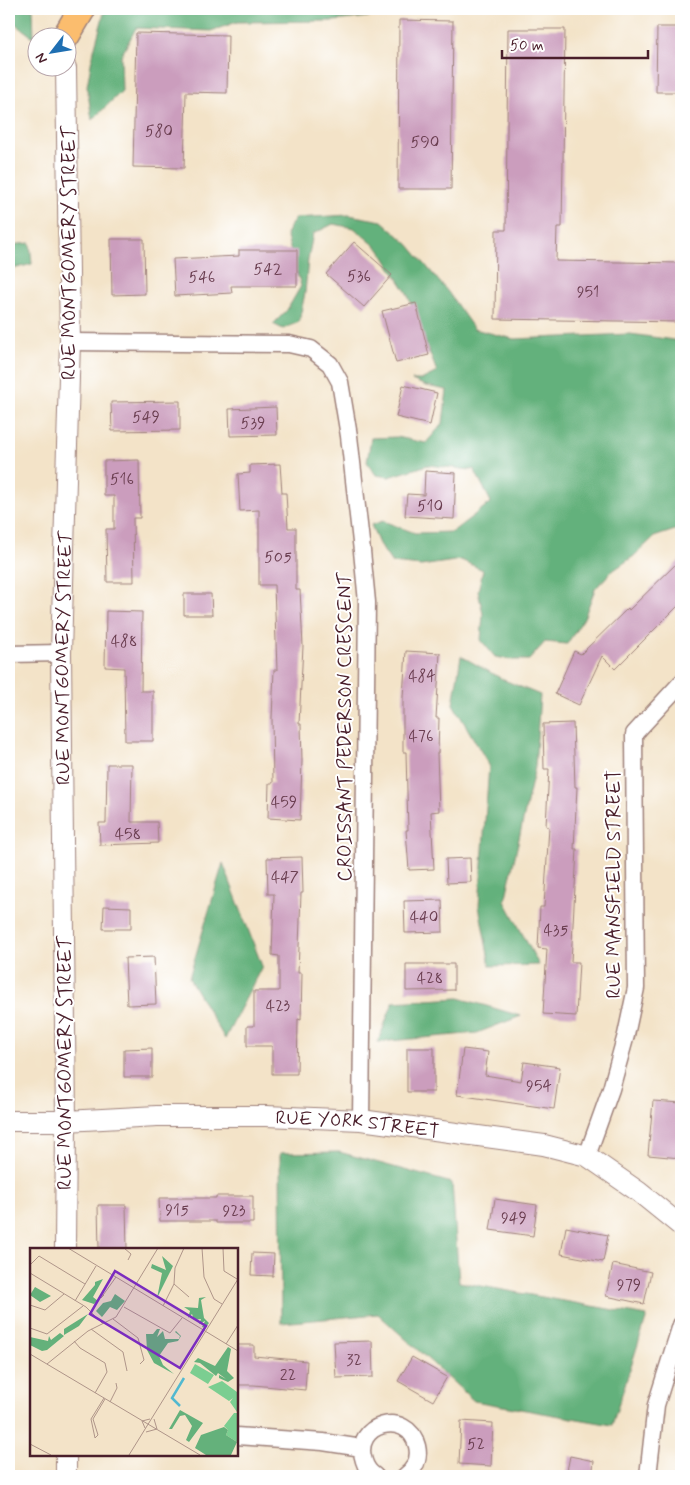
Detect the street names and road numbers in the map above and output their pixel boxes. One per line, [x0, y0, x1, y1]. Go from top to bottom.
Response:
street label: RUE MONTGOMERY STREET [57, 125, 82, 380]
street label: RUE MONTGOMERY STREET [50, 530, 79, 785]
street label: CROISSANT PEDERSON CRESCENT [333, 572, 358, 881]
street label: RUE MANSFIELD STREET [602, 770, 627, 998]
street label: RUE MONTGOMERY STREET [53, 935, 78, 1190]
street label: RUE YORK STREET [275, 1105, 441, 1145]

